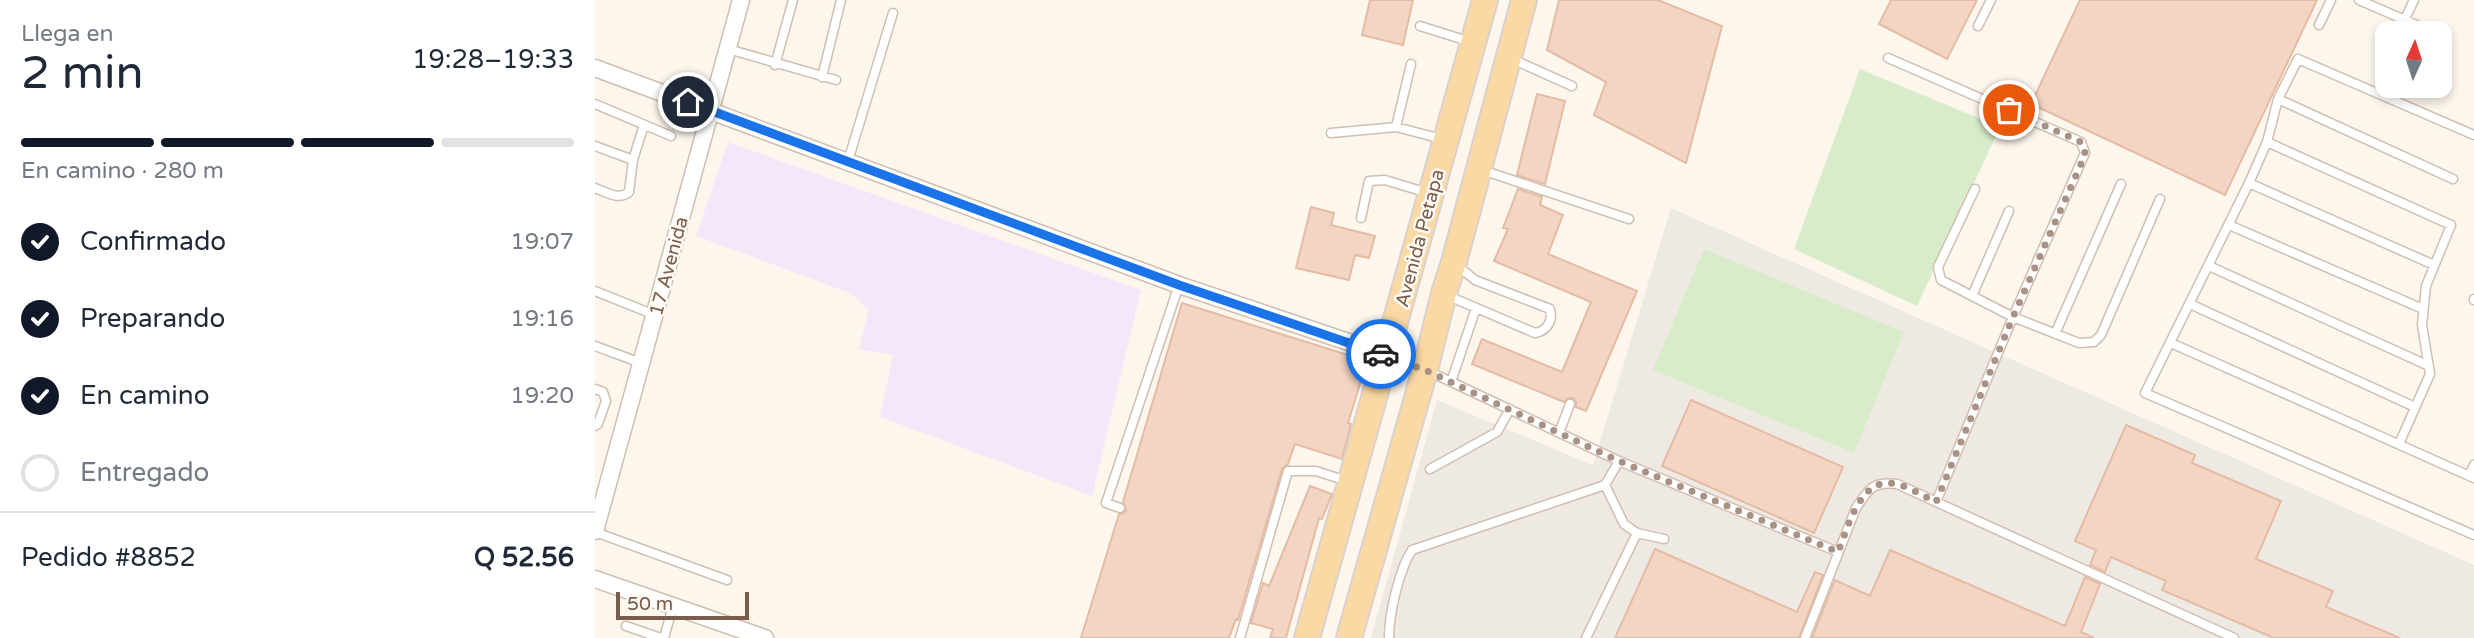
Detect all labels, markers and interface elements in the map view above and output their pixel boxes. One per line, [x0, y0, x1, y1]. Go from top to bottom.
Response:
text: Llega en [21, 20, 113, 48]
north arrow [2375, 21, 2452, 98]
map controls [2375, 21, 2452, 98]
text: 19:28–19:33 [412, 44, 574, 75]
text: 2 min [21, 46, 144, 101]
pin [658, 72, 718, 132]
pin [1979, 80, 2039, 140]
icon: home [669, 83, 707, 121]
icon: bag [1990, 91, 2028, 129]
text: En camino · 280 m [21, 157, 224, 185]
street label: Avenida Petapa [1391, 167, 1449, 310]
street label: 17 Avenida [645, 214, 693, 318]
icon: check [21, 223, 59, 261]
text: Confirmado [80, 226, 226, 257]
text: 19:07 [510, 228, 574, 256]
icon: check [21, 300, 59, 338]
text: Preparando [80, 303, 225, 334]
text: 19:16 [510, 305, 574, 333]
courier [1346, 319, 1416, 389]
icon: car [1362, 335, 1400, 373]
icon: check [21, 377, 59, 415]
text: En camino [80, 380, 209, 411]
text: 19:20 [510, 382, 574, 410]
text: Entregado [80, 457, 209, 488]
text: Pedido #8852 [21, 542, 196, 573]
text: Q 52.56 [474, 542, 574, 573]
scale bar [616, 589, 749, 621]
text: 50 m [627, 593, 673, 615]

